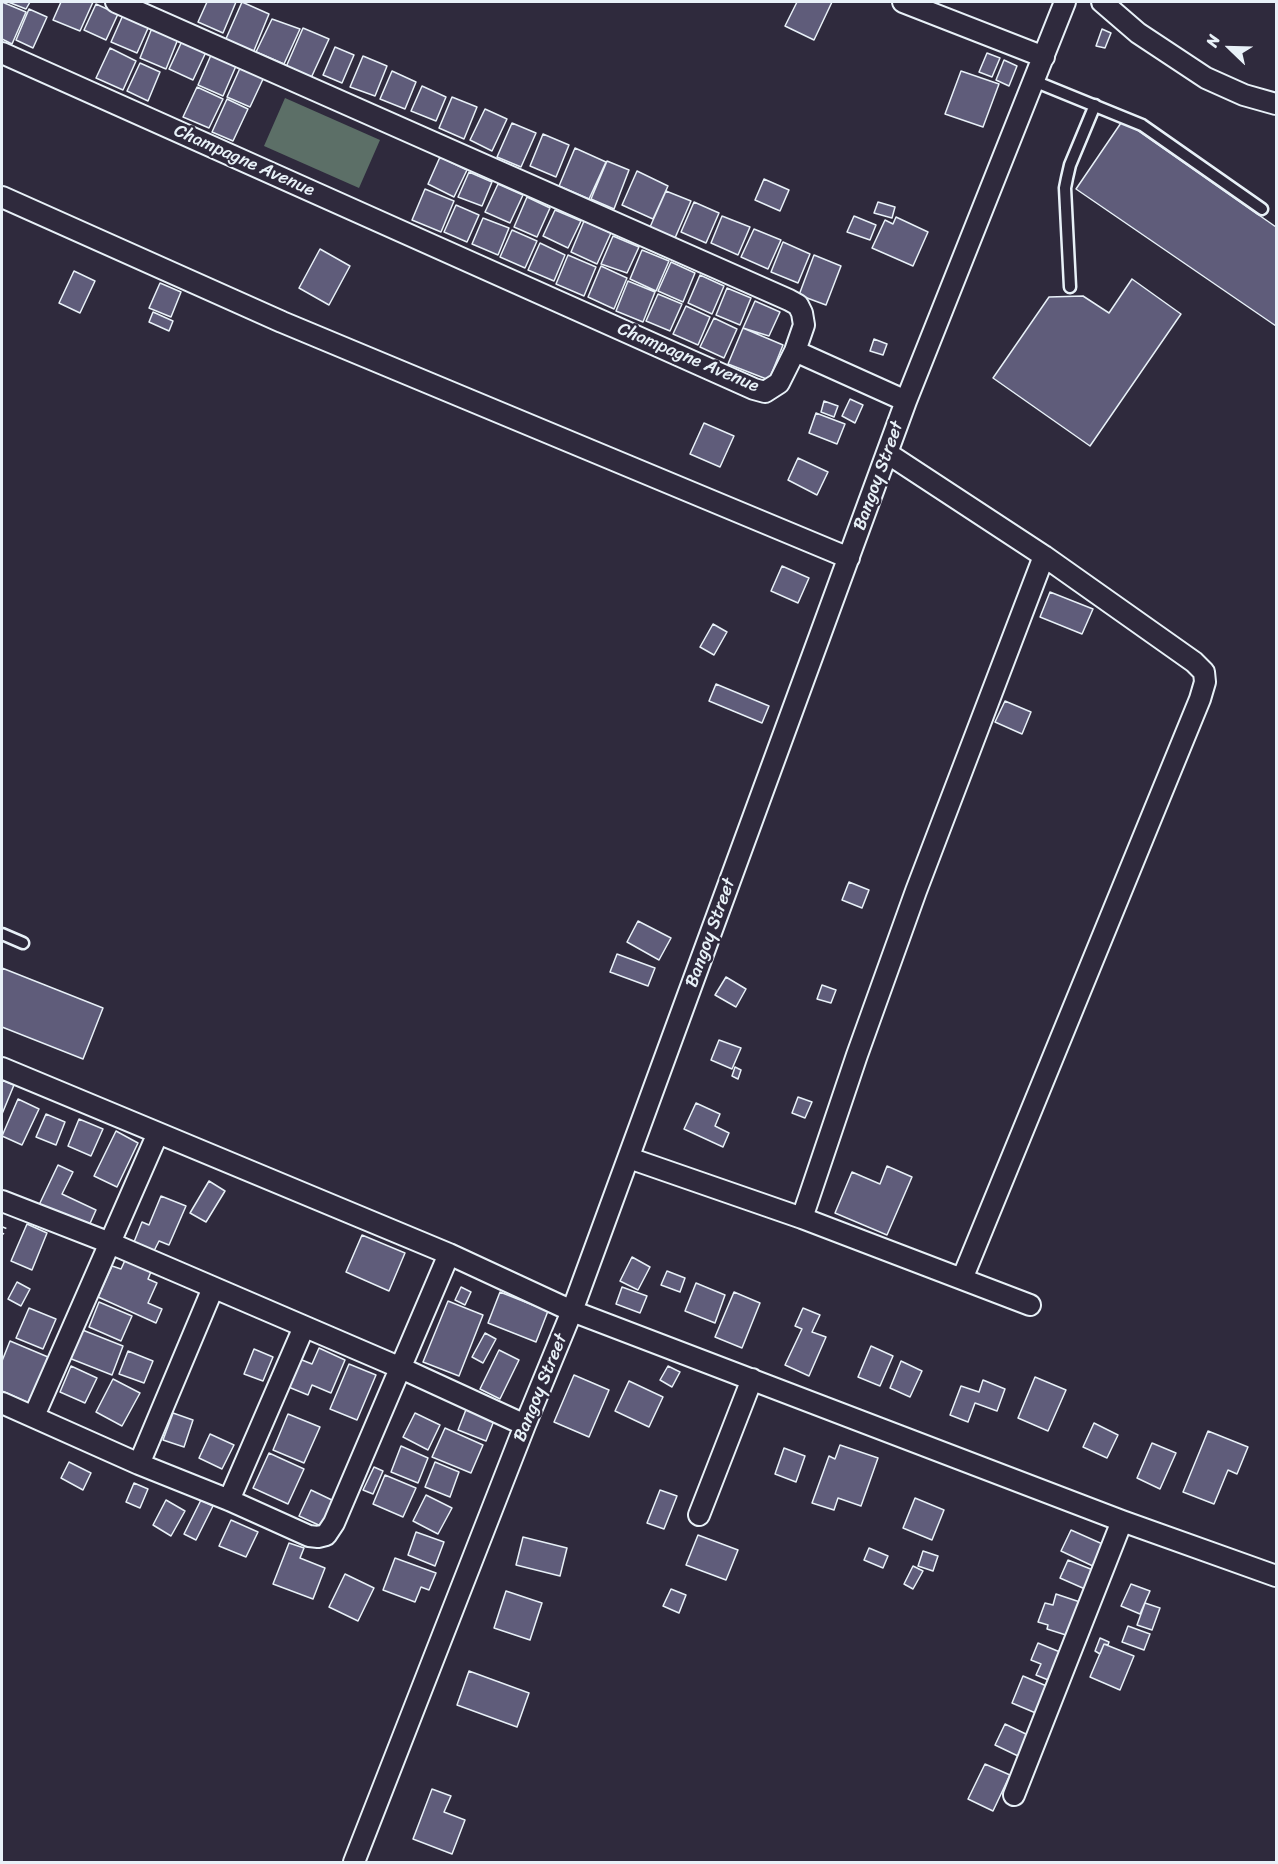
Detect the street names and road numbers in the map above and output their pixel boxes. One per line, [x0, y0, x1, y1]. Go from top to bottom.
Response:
street label: Champagne Avenue [170, 120, 318, 202]
street label: Champagne Avenue [614, 318, 762, 398]
street label: Bangoy Street [849, 418, 909, 534]
street label: Bangoy Street [681, 875, 741, 991]
street label: Bangoy Street [510, 1331, 572, 1445]

